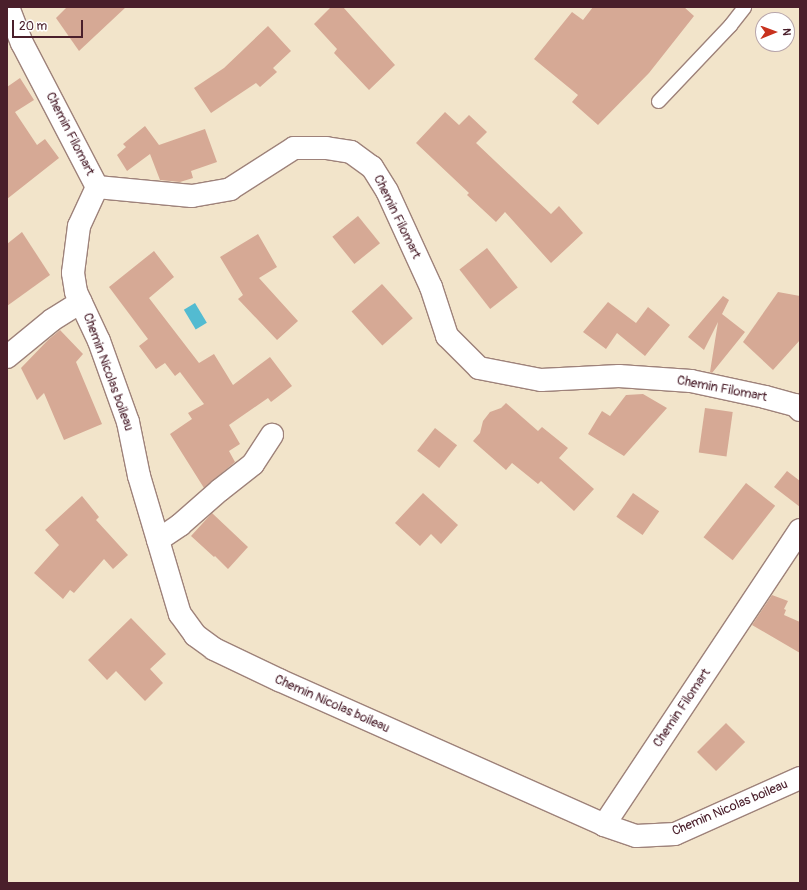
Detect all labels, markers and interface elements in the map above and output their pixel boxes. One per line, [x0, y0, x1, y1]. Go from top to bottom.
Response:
scale bar [14, 12, 85, 38]
north arrow [755, 12, 795, 52]
text: 20 m [19, 19, 47, 34]
text: N [780, 28, 793, 36]
street label: Chemin Filomart [42, 90, 98, 178]
street label: Chemin Filomart [370, 172, 424, 262]
street label: Chemin Nicolas boileau [79, 311, 137, 433]
street label: Chemin Filomart [676, 373, 768, 405]
street label: Chemin Filomart [650, 666, 714, 750]
street label: Chemin Nicolas boileau [272, 672, 392, 736]
street label: Chemin Nicolas boileau [670, 777, 790, 839]

